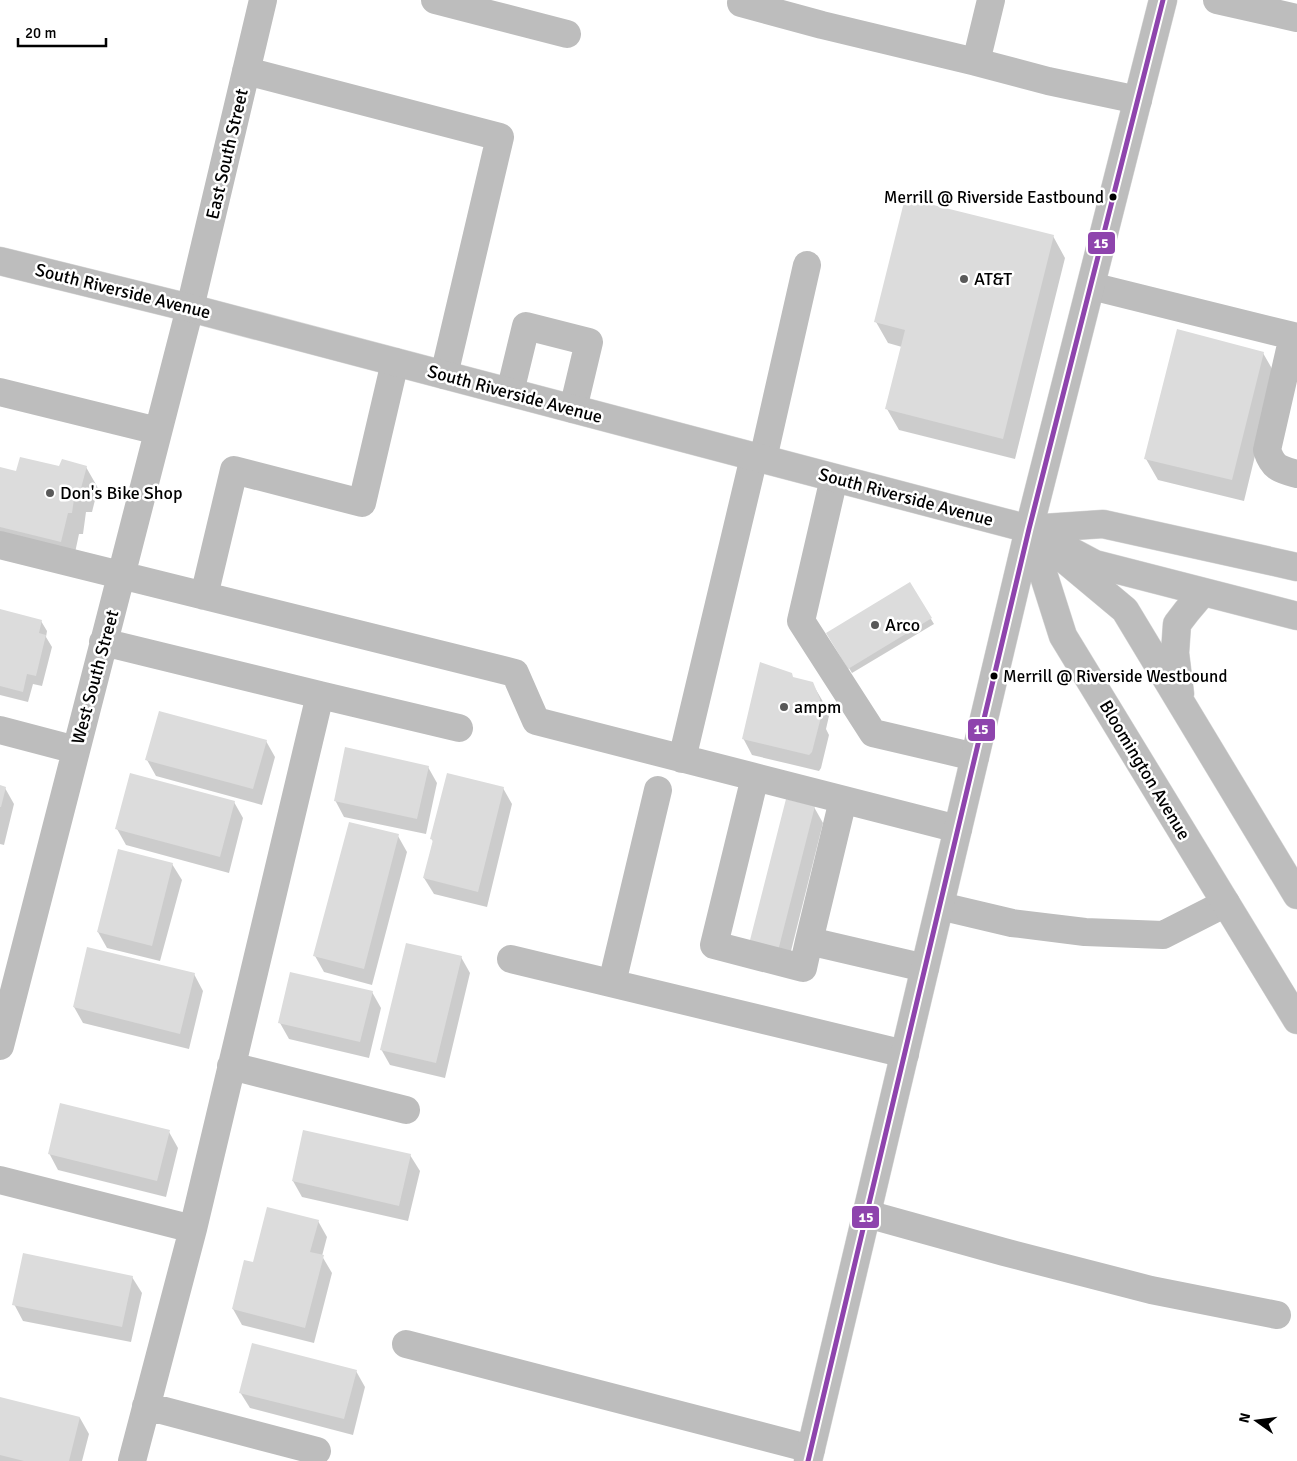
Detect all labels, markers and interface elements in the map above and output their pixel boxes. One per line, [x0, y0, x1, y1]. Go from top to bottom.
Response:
scale bar [18, 15, 105, 47]
text: 20 m [25, 24, 56, 42]
street label: East South Street [201, 86, 253, 222]
place label: Merrill @ Riverside Eastbound [884, 187, 1104, 208]
marker: Merrill @ Riverside Eastbound [1108, 192, 1118, 202]
line badge: 15 [1087, 231, 1116, 255]
text: 15 [1093, 235, 1109, 252]
street label: South Riverside Avenue [33, 259, 213, 323]
place label: AT&T [974, 268, 1012, 290]
marker: AT&T [958, 273, 970, 285]
street label: South Riverside Avenue [425, 360, 605, 428]
street label: South Riverside Avenue [816, 463, 996, 531]
place label: Don's Bike Shop [60, 482, 183, 504]
marker: Don's Bike Shop [44, 487, 56, 499]
street label: West South Street [67, 608, 123, 746]
place label: Arco [885, 614, 920, 636]
marker: Arco [869, 619, 881, 631]
place label: Merrill @ Riverside Westbound [1003, 666, 1227, 687]
marker: Merrill @ Riverside Westbound [989, 671, 999, 681]
place label: ampm [794, 696, 841, 718]
street label: Bloomington Avenue [1095, 696, 1195, 844]
marker: ampm [778, 701, 790, 713]
line badge: 15 [967, 718, 996, 742]
text: 15 [973, 721, 989, 738]
line badge: 15 [851, 1205, 880, 1229]
text: 15 [858, 1209, 874, 1226]
north arrow [1232, 1396, 1282, 1446]
text: N [1235, 1411, 1254, 1425]

